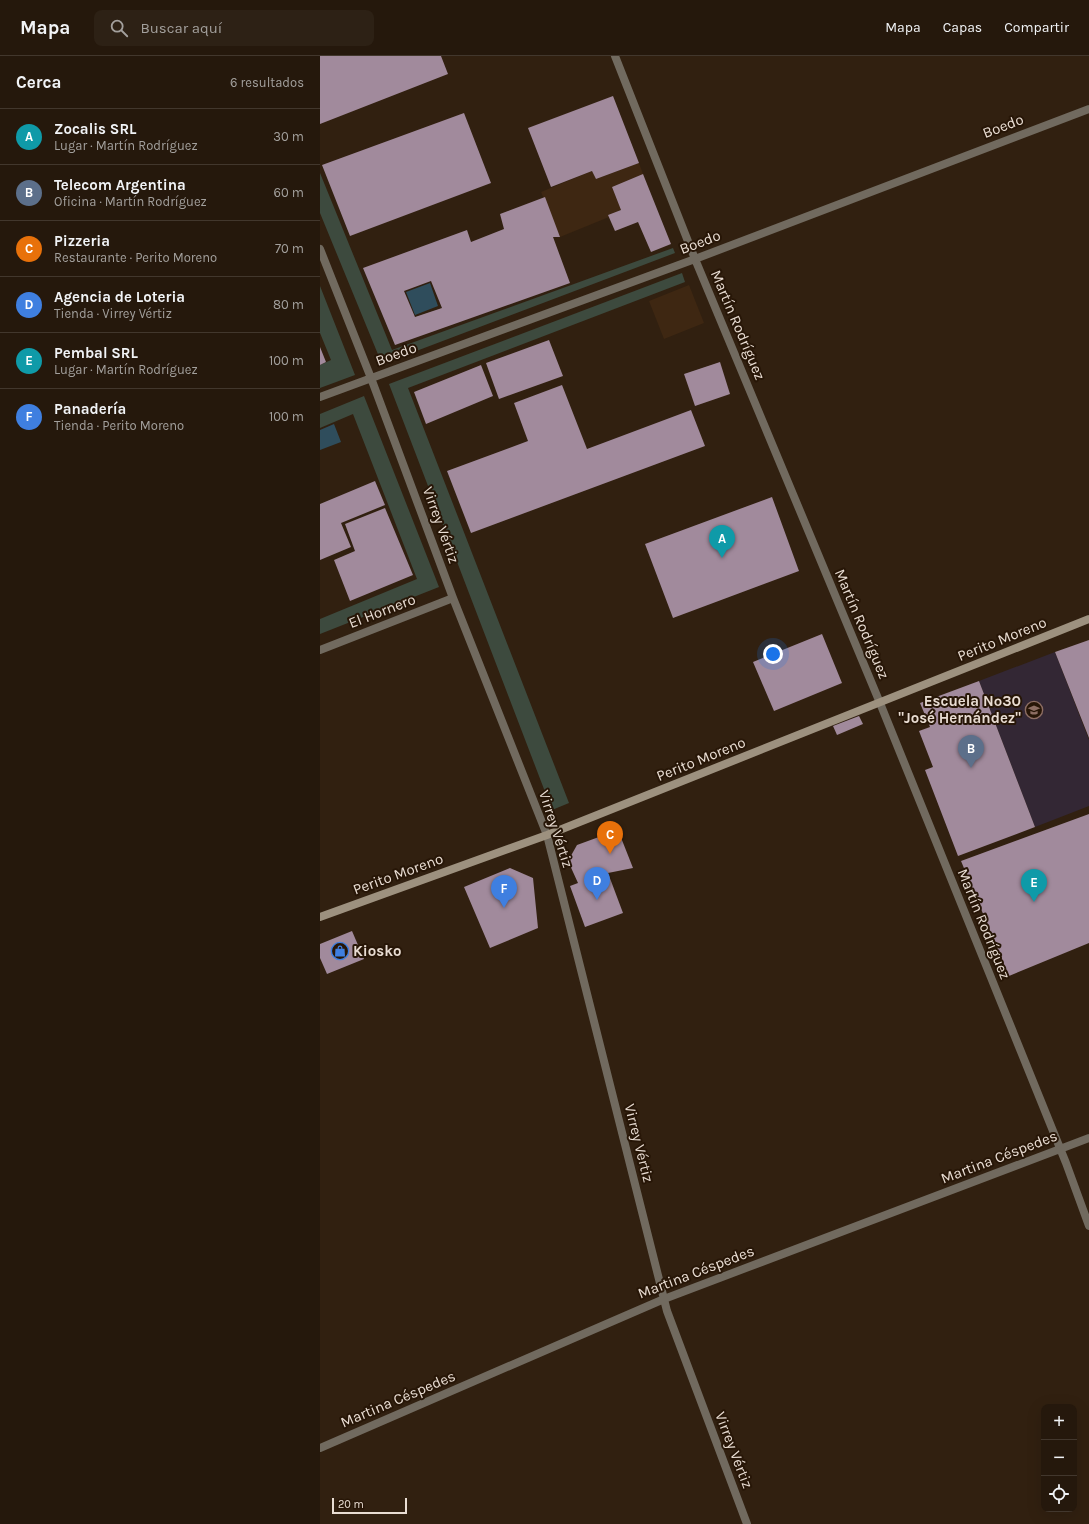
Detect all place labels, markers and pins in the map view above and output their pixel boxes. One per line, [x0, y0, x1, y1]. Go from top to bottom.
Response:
pin: A [709, 525, 735, 558]
place label: Escuela Nº30 "José Hernández" [898, 692, 1021, 727]
school or university icon: Escuela Nº30 "José Hernández" [1024, 700, 1044, 720]
pin: B [958, 735, 984, 768]
pin: C [597, 821, 623, 854]
pin: D [584, 867, 610, 900]
pin: E [1021, 869, 1047, 902]
pin: F [491, 875, 517, 908]
shop icon: Kiosko [330, 941, 350, 961]
place label: Kiosko [353, 942, 402, 960]

